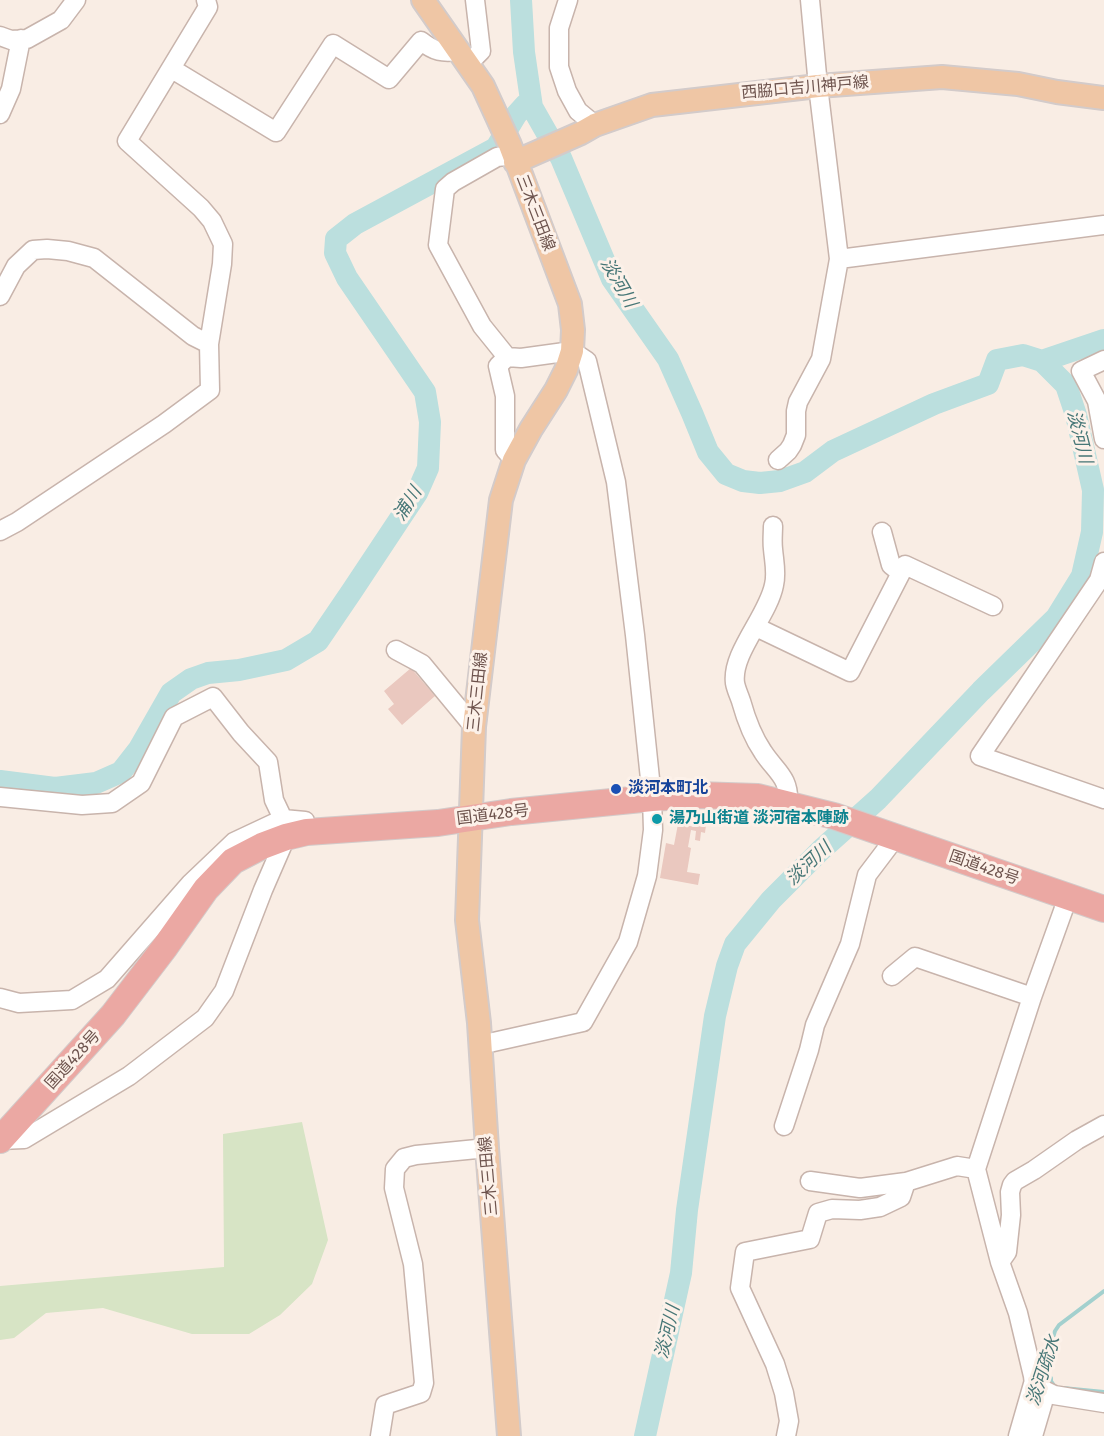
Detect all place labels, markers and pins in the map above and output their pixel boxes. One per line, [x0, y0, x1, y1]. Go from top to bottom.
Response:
place label: 淡河本町北 [628, 779, 708, 799]
marker: 淡河本町北 [609, 782, 623, 796]
place label: 湯乃山街道 淡河宿本陣跡 [669, 809, 849, 829]
marker: 湯乃山街道 淡河宿本陣跡 [650, 812, 664, 826]

